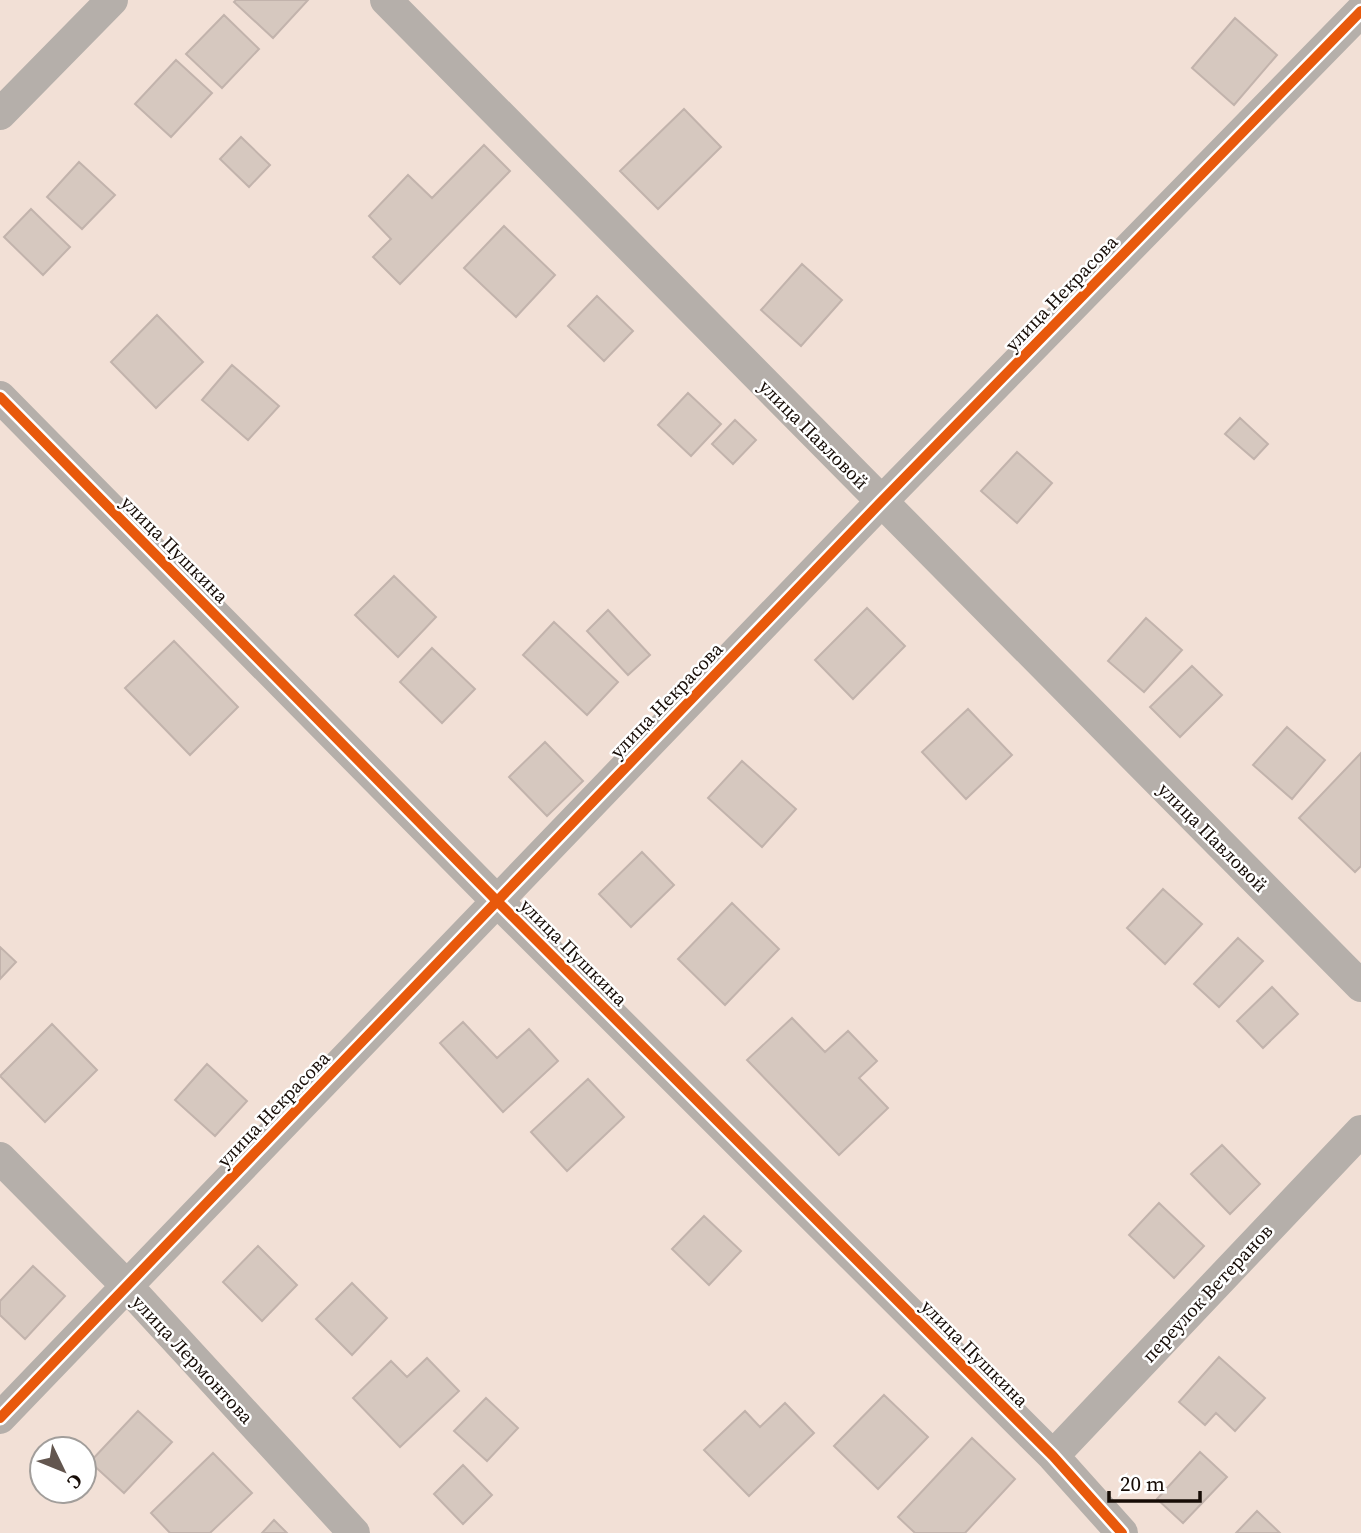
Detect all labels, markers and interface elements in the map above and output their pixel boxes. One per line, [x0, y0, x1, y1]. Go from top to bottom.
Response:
street label: улица Некрасова [999, 229, 1123, 357]
street label: улица Павловой [753, 373, 875, 495]
street label: улица Пушкина [115, 489, 235, 609]
street label: улица Некрасова [604, 636, 728, 764]
street label: улица Павловой [1152, 776, 1274, 898]
street label: улица Пушкина [514, 892, 634, 1012]
street label: улица Некрасова [211, 1045, 335, 1173]
street label: переулок Ветеранов [1136, 1218, 1278, 1368]
street label: улица Лермонтова [126, 1289, 260, 1429]
street label: улица Пушкина [915, 1293, 1035, 1413]
north arrow [28, 1435, 98, 1505]
scale bar [1109, 1460, 1200, 1504]
text: С [62, 1468, 89, 1495]
text: 20 m [1120, 1469, 1165, 1498]

